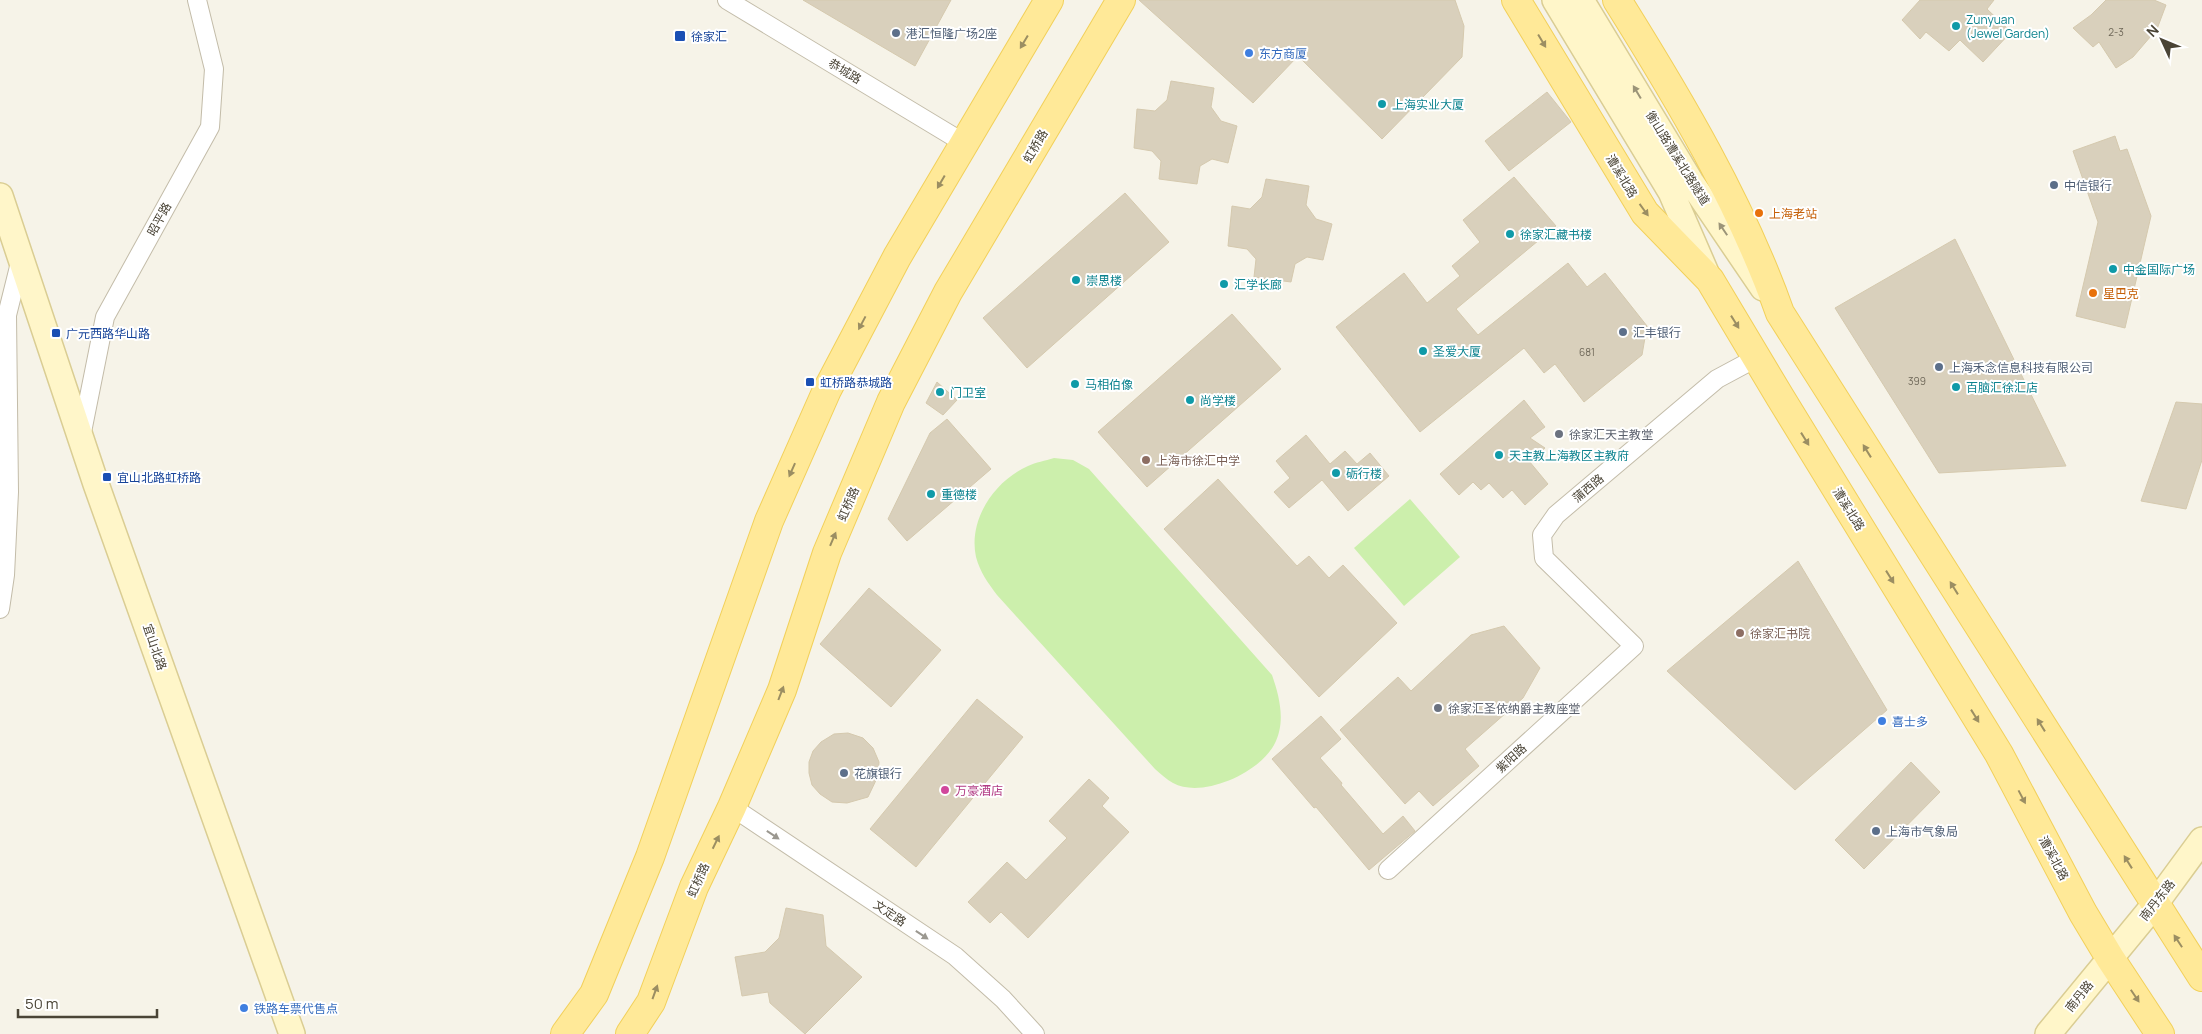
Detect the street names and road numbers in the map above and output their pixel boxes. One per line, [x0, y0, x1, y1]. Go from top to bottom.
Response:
street label: 恭城路 [825, 54, 865, 88]
street label: 衡山路漕溪北路隧道 [1642, 108, 1714, 208]
street label: 虹桥路 [1019, 126, 1051, 166]
street label: 漕溪北路 [1602, 151, 1642, 201]
street label: 昭平路 [143, 199, 175, 239]
street label: 蒲西路 [1569, 470, 1607, 506]
street label: 虹桥路 [833, 484, 863, 524]
street label: 漕溪北路 [1829, 484, 1869, 534]
street label: 宜山北路 [139, 622, 171, 672]
street label: 紫阳路 [1492, 740, 1530, 776]
street label: 漕溪北路 [2035, 833, 2073, 883]
street label: 虹桥路 [683, 860, 713, 900]
street label: 南丹东路 [2136, 876, 2178, 924]
street label: 文定路 [870, 896, 910, 930]
street label: 南丹路 [2061, 977, 2097, 1015]

